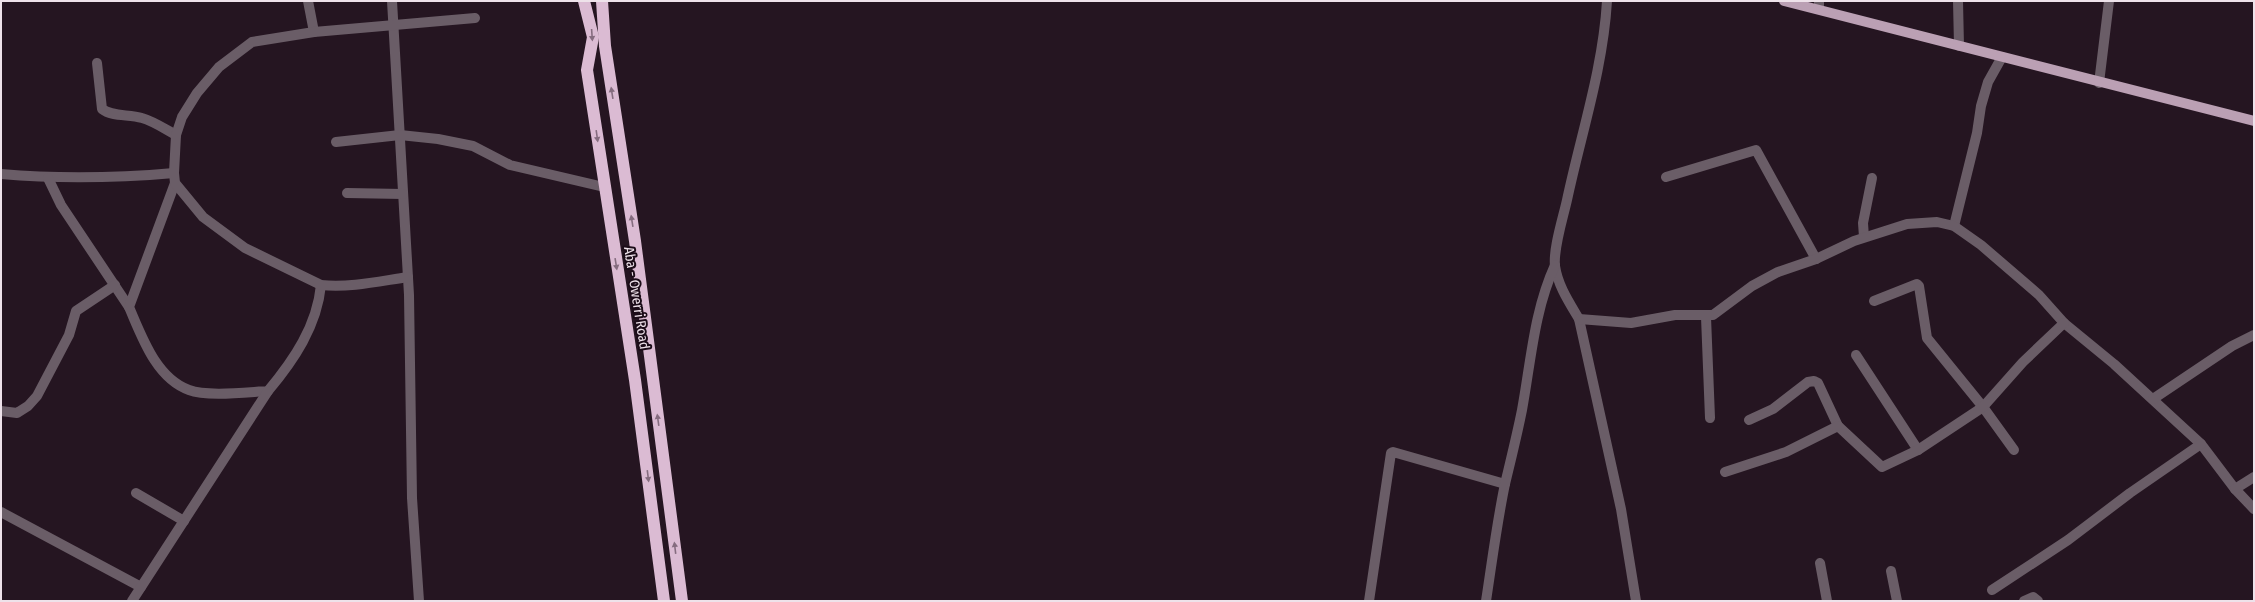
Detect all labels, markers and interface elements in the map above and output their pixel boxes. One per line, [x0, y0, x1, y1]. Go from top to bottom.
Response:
one-way arrow [588, 29, 595, 41]
one-way arrow [609, 87, 615, 99]
one-way arrow [594, 130, 600, 142]
one-way arrow [628, 215, 634, 227]
street label: Aba - Owerri Road [620, 245, 653, 351]
one-way arrow [614, 258, 620, 270]
one-way arrow [655, 414, 661, 426]
one-way arrow [645, 470, 651, 482]
one-way arrow [672, 542, 678, 555]

